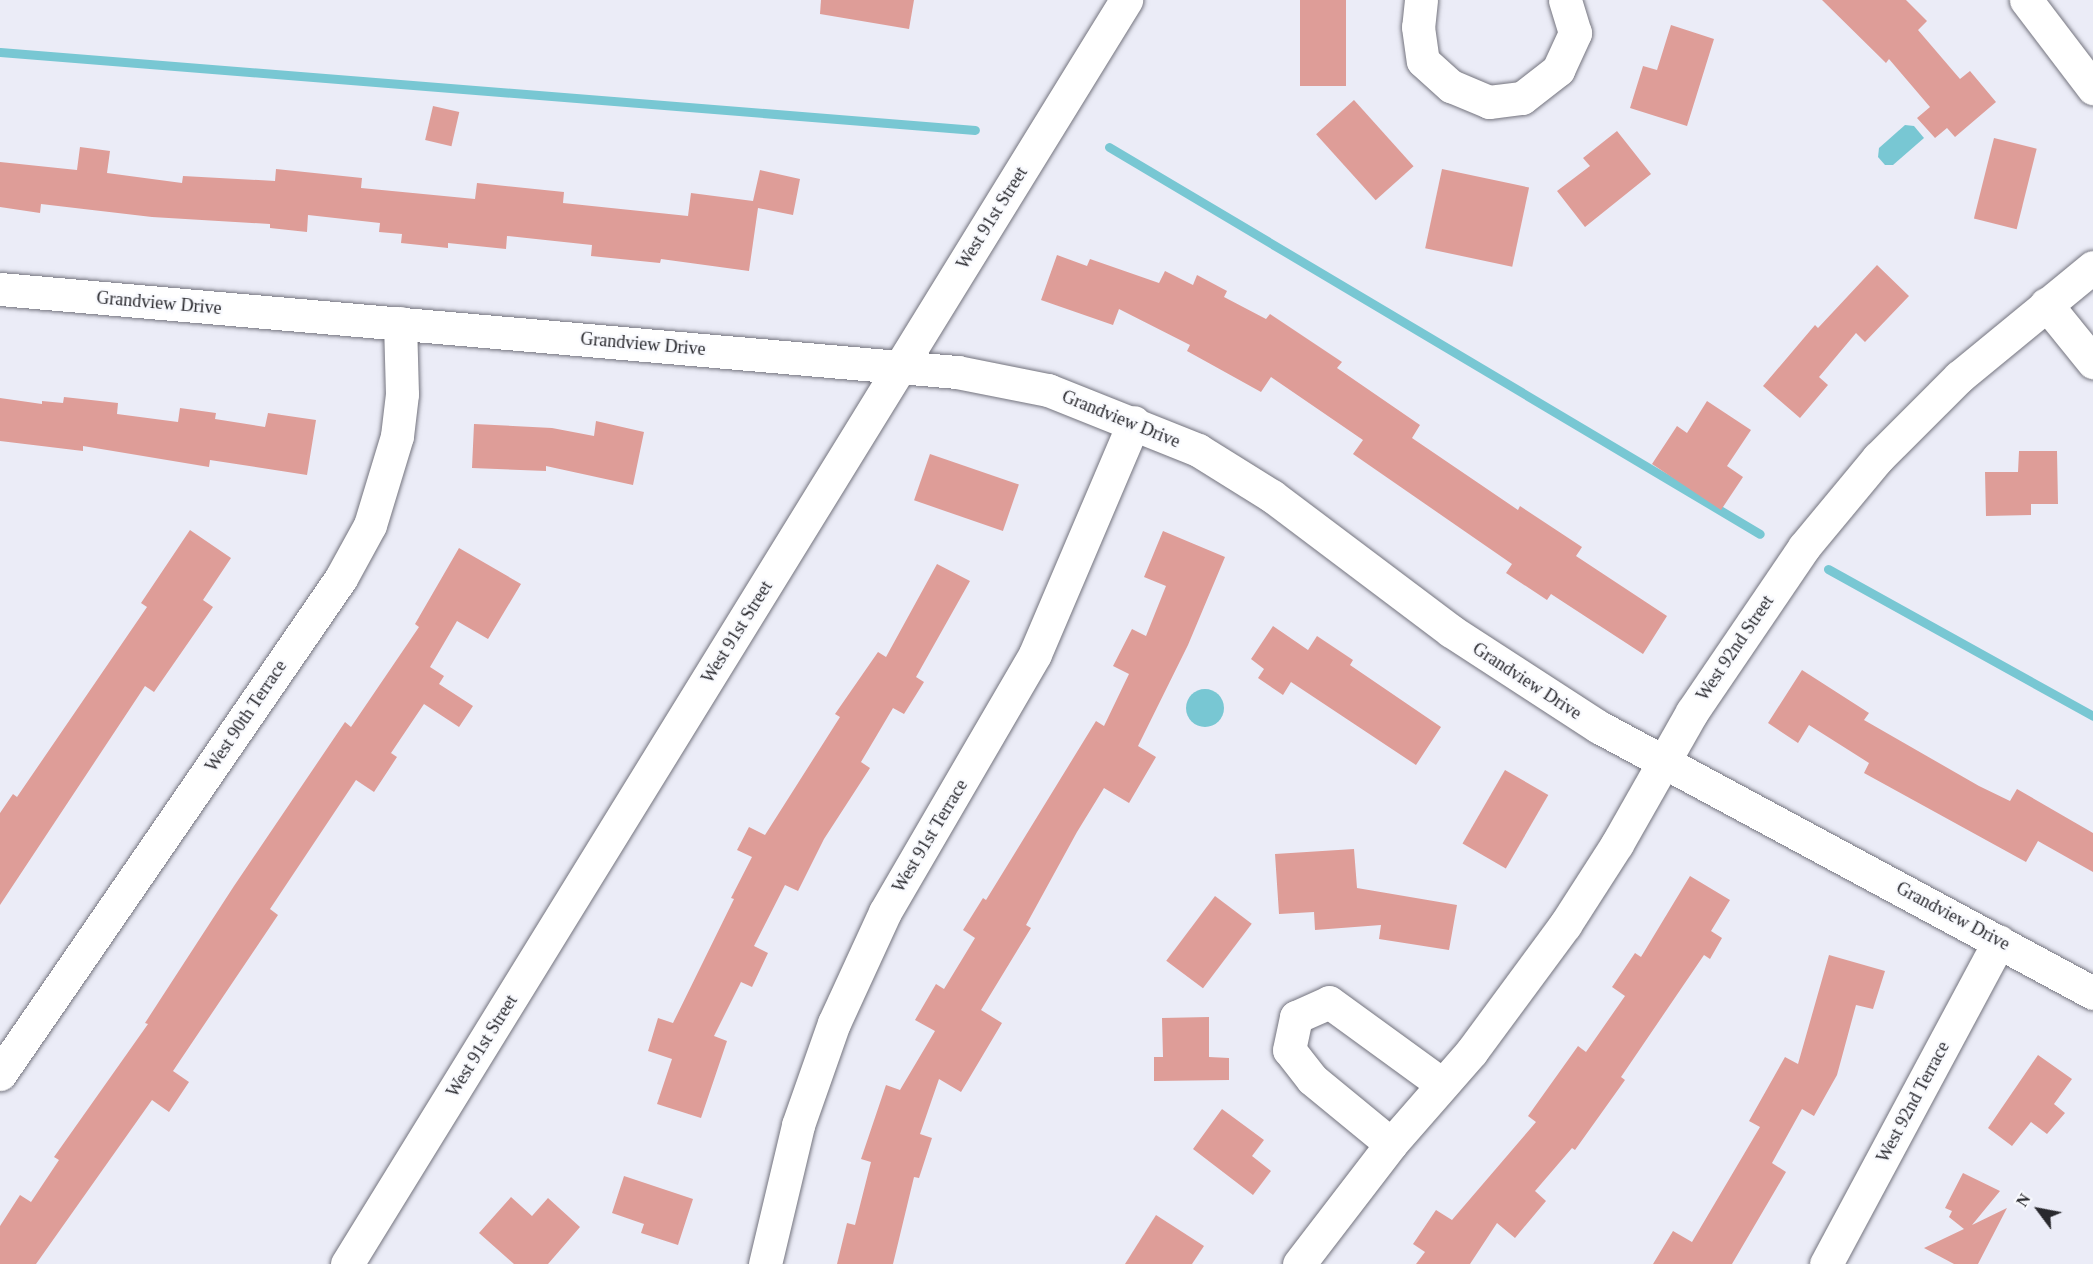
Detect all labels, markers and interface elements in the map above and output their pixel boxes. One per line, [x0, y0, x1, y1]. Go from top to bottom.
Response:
street label: West 91st Street [952, 163, 1032, 273]
street label: Grandview Drive [96, 287, 222, 319]
street label: Grandview Drive [580, 328, 706, 360]
street label: Grandview Drive [1059, 385, 1183, 453]
street label: West 91st Street [697, 577, 777, 687]
street label: West 92nd Street [1692, 591, 1778, 705]
street label: Grandview Drive [1469, 638, 1585, 724]
street label: West 90th Terrace [201, 656, 291, 776]
street label: West 91st Terrace [888, 775, 972, 897]
street label: Grandview Drive [1893, 877, 2013, 955]
street label: West 91st Street [442, 991, 522, 1101]
street label: West 92nd Terrace [1872, 1038, 1954, 1166]
north arrow [2009, 1180, 2069, 1240]
text: N [2013, 1191, 2034, 1210]

